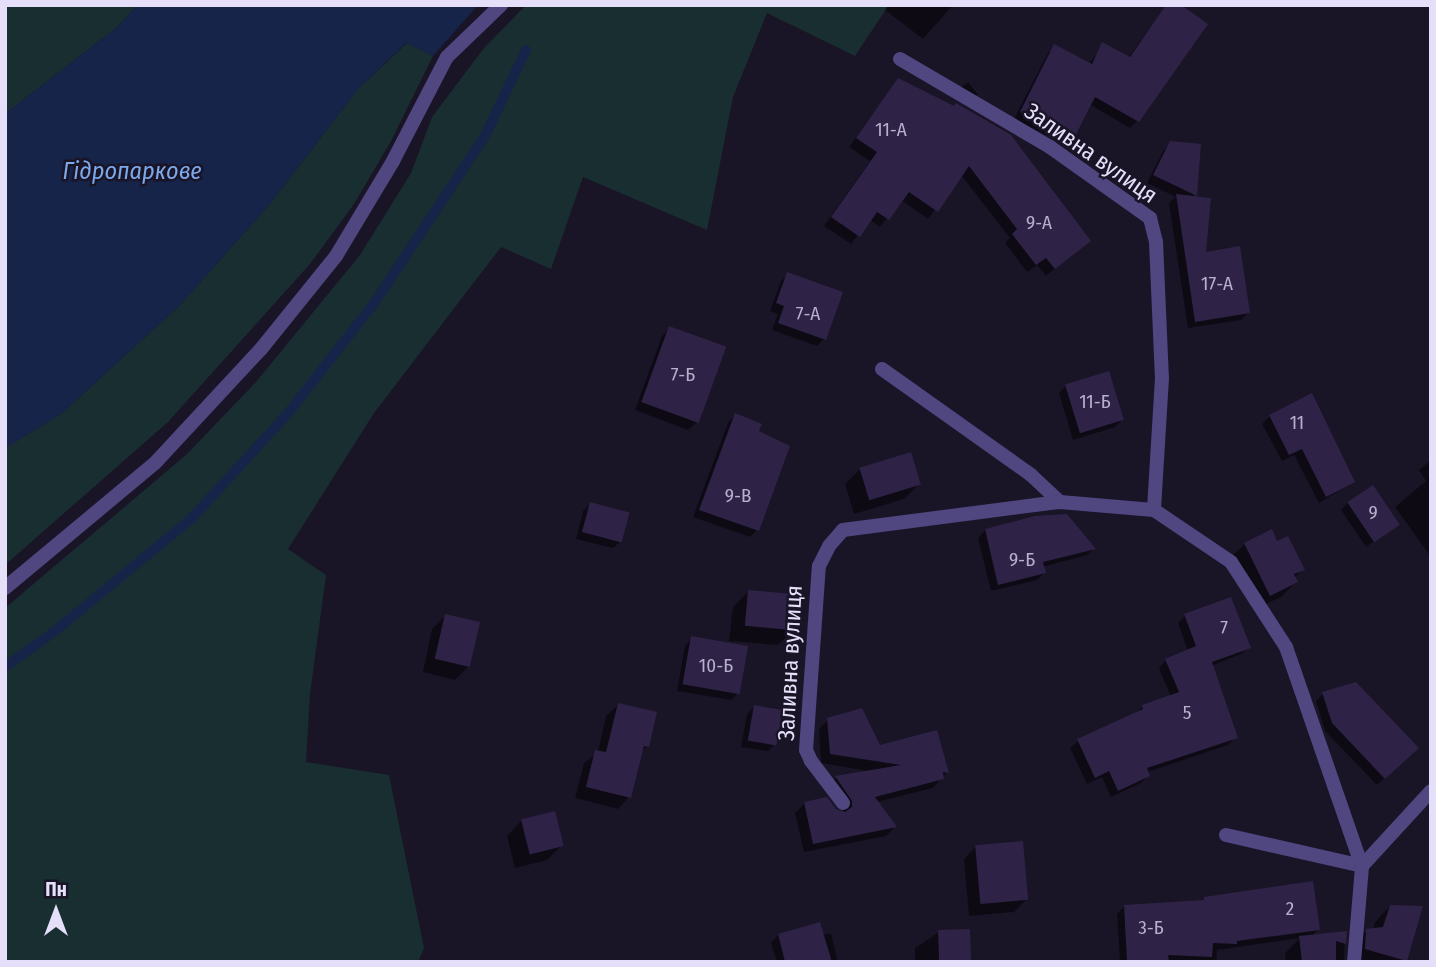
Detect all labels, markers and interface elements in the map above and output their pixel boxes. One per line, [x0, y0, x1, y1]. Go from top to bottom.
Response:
street label: Заливна вулиця [1019, 97, 1163, 209]
house number: 11-А [875, 119, 907, 141]
water label: Гідропаркове [62, 158, 202, 186]
house number: 9-А [1026, 212, 1052, 234]
house number: 17-А [1201, 273, 1233, 295]
house number: 7-А [796, 303, 820, 325]
house number: 7-Б [671, 364, 695, 386]
house number: 11-Б [1079, 391, 1111, 413]
house number: 11 [1290, 412, 1304, 434]
house number: 9-В [725, 485, 751, 507]
house number: 9 [1368, 502, 1378, 524]
house number: 9-Б [1009, 549, 1035, 571]
street label: Заливна вулиця [772, 584, 808, 742]
house number: 7 [1220, 617, 1228, 639]
house number: 10-Б [699, 655, 733, 677]
house number: 5 [1183, 702, 1191, 724]
north arrow [21, 876, 91, 946]
text: Пн [45, 878, 67, 901]
house number: 2 [1286, 898, 1294, 920]
house number: 3-Б [1138, 917, 1164, 939]

